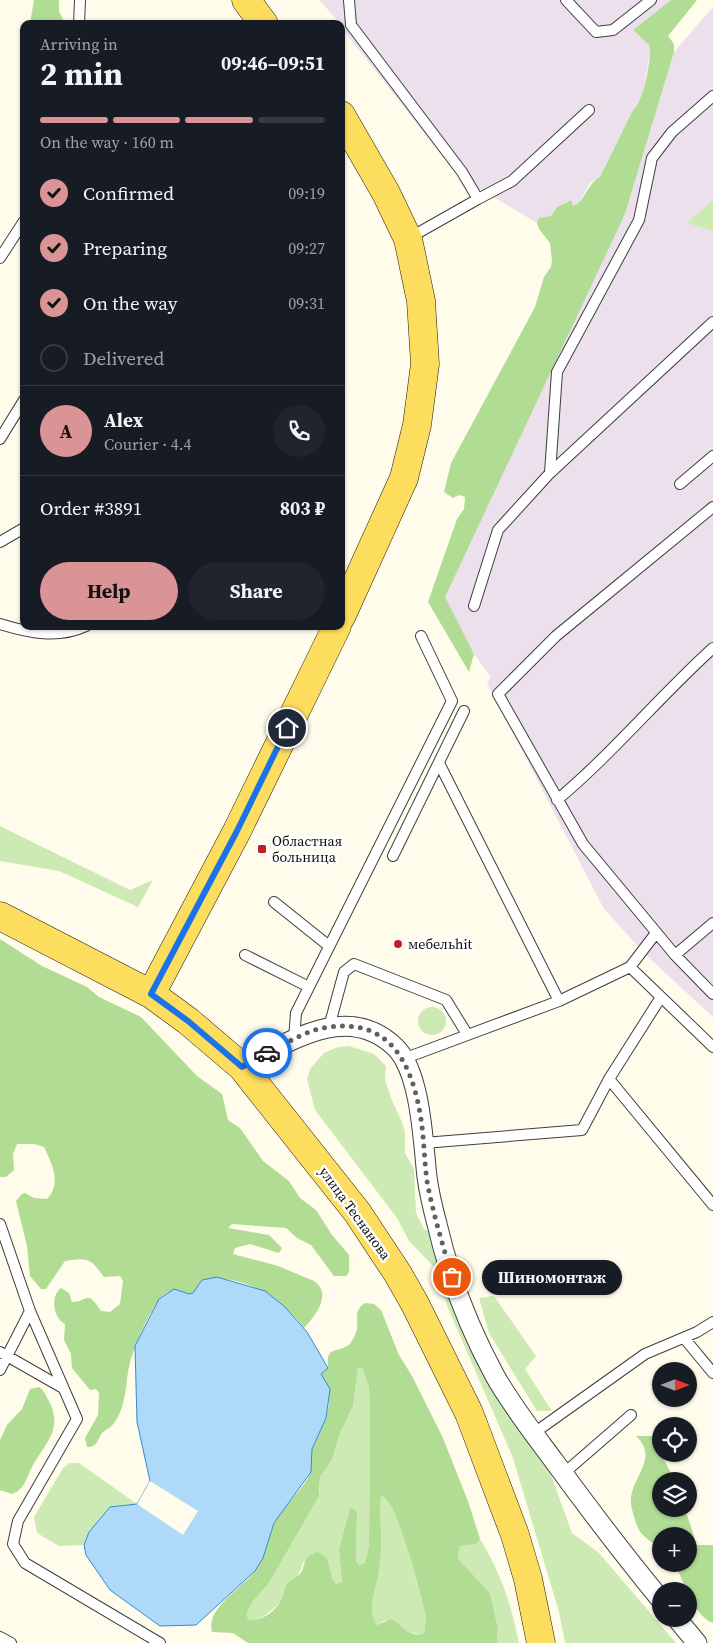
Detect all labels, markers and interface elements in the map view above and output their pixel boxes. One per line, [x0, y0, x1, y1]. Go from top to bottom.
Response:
text: Arriving in [40, 33, 118, 55]
text: 09:46–09:51 [221, 50, 325, 76]
text: 2 min [40, 52, 123, 96]
text: On the way · 160 m [40, 131, 174, 153]
icon: check [40, 179, 68, 207]
text: Confirmed [83, 180, 174, 206]
text: 09:19 [288, 182, 325, 204]
icon: check [40, 234, 68, 262]
text: Preparing [83, 235, 167, 261]
text: 09:27 [288, 237, 325, 259]
icon: check [40, 289, 68, 317]
text: On the way [83, 290, 178, 316]
text: 09:31 [288, 292, 325, 314]
text: Delivered [83, 345, 164, 371]
button: phone [273, 405, 325, 457]
text: Alex [104, 407, 143, 433]
text: A [60, 418, 72, 444]
text: Courier · 4.4 [104, 433, 192, 455]
text: Order #3891 [40, 495, 142, 521]
text: 803 ₽ [280, 495, 325, 521]
button: Help [40, 562, 178, 620]
button: Share [188, 562, 325, 620]
pin [266, 707, 308, 749]
icon: home [273, 714, 301, 742]
place label: Областная больница [272, 831, 342, 867]
marker: Областная больница [256, 843, 268, 855]
place label: мебельhit [408, 934, 473, 954]
marker: мебельhit [392, 938, 404, 950]
courier [242, 1028, 292, 1078]
icon: car [253, 1039, 281, 1067]
street label: улица Теснанова [314, 1162, 396, 1264]
pin [431, 1256, 473, 1298]
callout: Шиномонтаж [482, 1260, 622, 1294]
icon: bag [438, 1263, 466, 1291]
text: Шиномонтаж [498, 1266, 606, 1288]
north arrow [652, 1362, 698, 1408]
map controls [652, 1362, 697, 1627]
button: locate [652, 1417, 697, 1462]
button: layers [652, 1472, 697, 1517]
button: + [652, 1527, 697, 1572]
button: − [652, 1582, 697, 1627]

